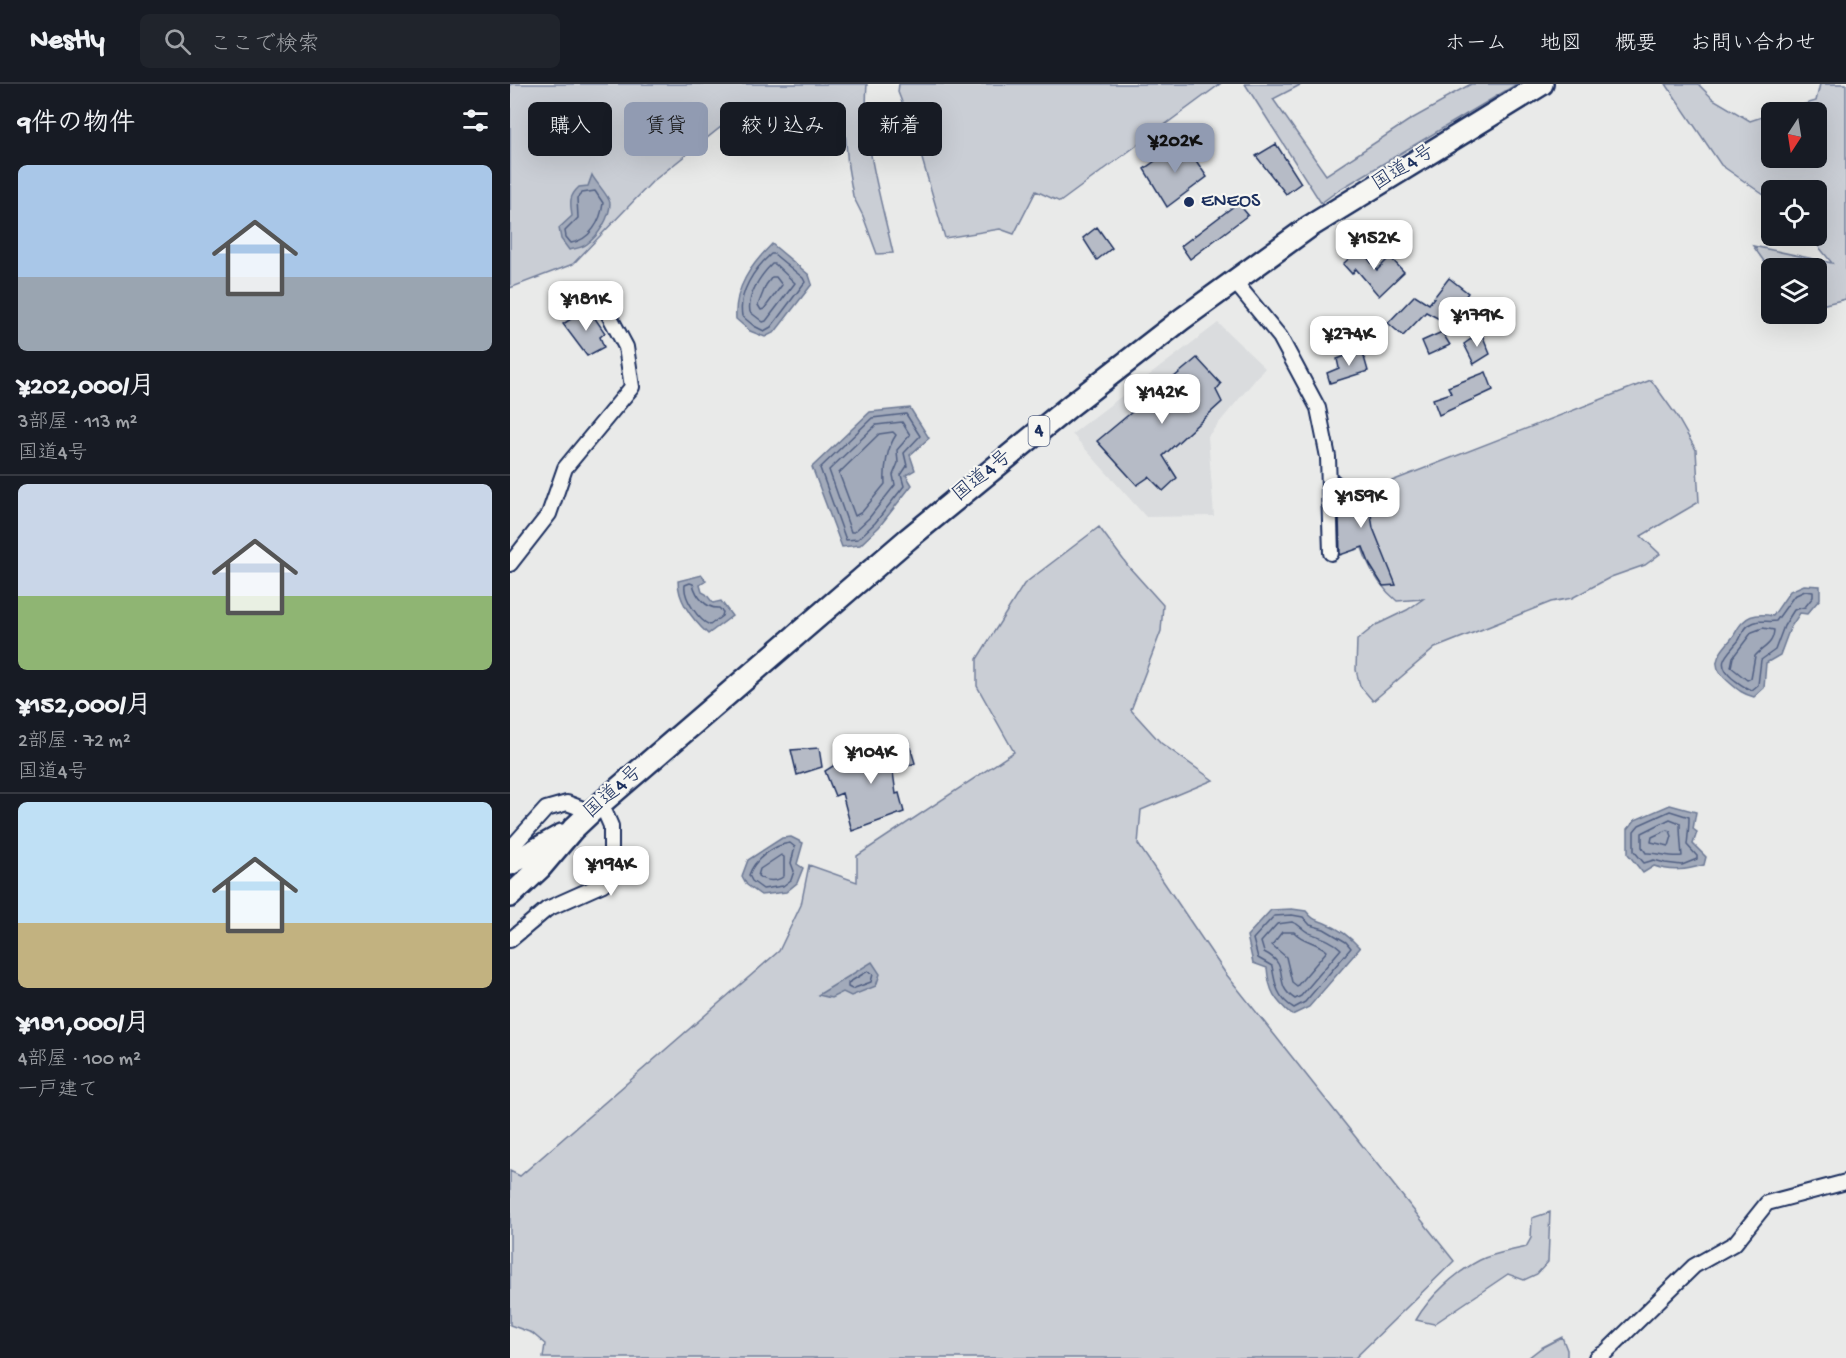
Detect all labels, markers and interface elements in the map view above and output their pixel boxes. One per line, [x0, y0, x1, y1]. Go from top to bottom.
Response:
search box [140, 14, 560, 68]
text: Nestly [30, 25, 104, 58]
icon: search [161, 25, 194, 58]
text: ここで検索 [209, 33, 319, 59]
text: ホーム [1445, 33, 1507, 58]
text: 地図 [1540, 33, 1582, 58]
text: 概要 [1615, 33, 1657, 58]
text: お問い合わせ [1690, 33, 1816, 58]
chip: 購入 [528, 102, 612, 156]
chip: 賃貸 [624, 102, 708, 156]
chip: 絞り込み [720, 102, 846, 156]
chip: 新着 [858, 102, 942, 156]
north arrow [1761, 102, 1827, 168]
map controls [1761, 102, 1827, 324]
icon: filters [459, 104, 492, 137]
text: 9件の物件 [18, 110, 135, 141]
pin: ¥202K [1133, 123, 1217, 174]
text: ¥202K [1149, 131, 1201, 154]
street label: 国道4号 [1368, 140, 1440, 197]
button: locate [1761, 180, 1827, 246]
place label: ENEOS [1201, 191, 1261, 214]
marker: ENEOS [1182, 195, 1196, 209]
icon: home [201, 204, 309, 312]
pin: ¥152K [1332, 220, 1416, 271]
text: ¥152K [1350, 228, 1398, 251]
button: layers [1761, 258, 1827, 324]
pin: ¥181K [544, 281, 628, 332]
text: ¥181K [562, 289, 610, 312]
pin: ¥179K [1435, 297, 1519, 348]
text: ¥179K [1453, 305, 1501, 328]
pin: ¥274K [1307, 316, 1391, 367]
text: ¥274K [1324, 324, 1374, 347]
text: ¥202,000/月 [18, 373, 155, 404]
pin: ¥142K [1120, 374, 1204, 425]
text: ¥142K [1138, 382, 1186, 405]
text: 3部屋 · 113 m² [18, 412, 138, 435]
road number: 4 [1028, 416, 1050, 446]
text: 国道4号 [18, 443, 87, 466]
street label: 国道4号 [948, 445, 1017, 508]
pin: ¥159K [1319, 478, 1403, 529]
text: ¥159K [1337, 486, 1385, 509]
icon: home [201, 523, 309, 631]
text: ¥152,000/月 [18, 692, 152, 723]
text: 2部屋 · 72 m² [18, 731, 131, 754]
pin: ¥104K [829, 734, 913, 785]
text: ¥104K [846, 742, 896, 765]
street label: 国道4号 [580, 761, 648, 824]
text: 国道4号 [18, 762, 87, 785]
icon: home [201, 841, 309, 949]
pin: ¥194K [569, 846, 653, 897]
text: ¥194K [587, 854, 635, 877]
text: ¥181,000/月 [18, 1010, 150, 1041]
text: 4部屋 · 100 m² [18, 1049, 141, 1072]
text: 一戸建て [18, 1080, 98, 1103]

